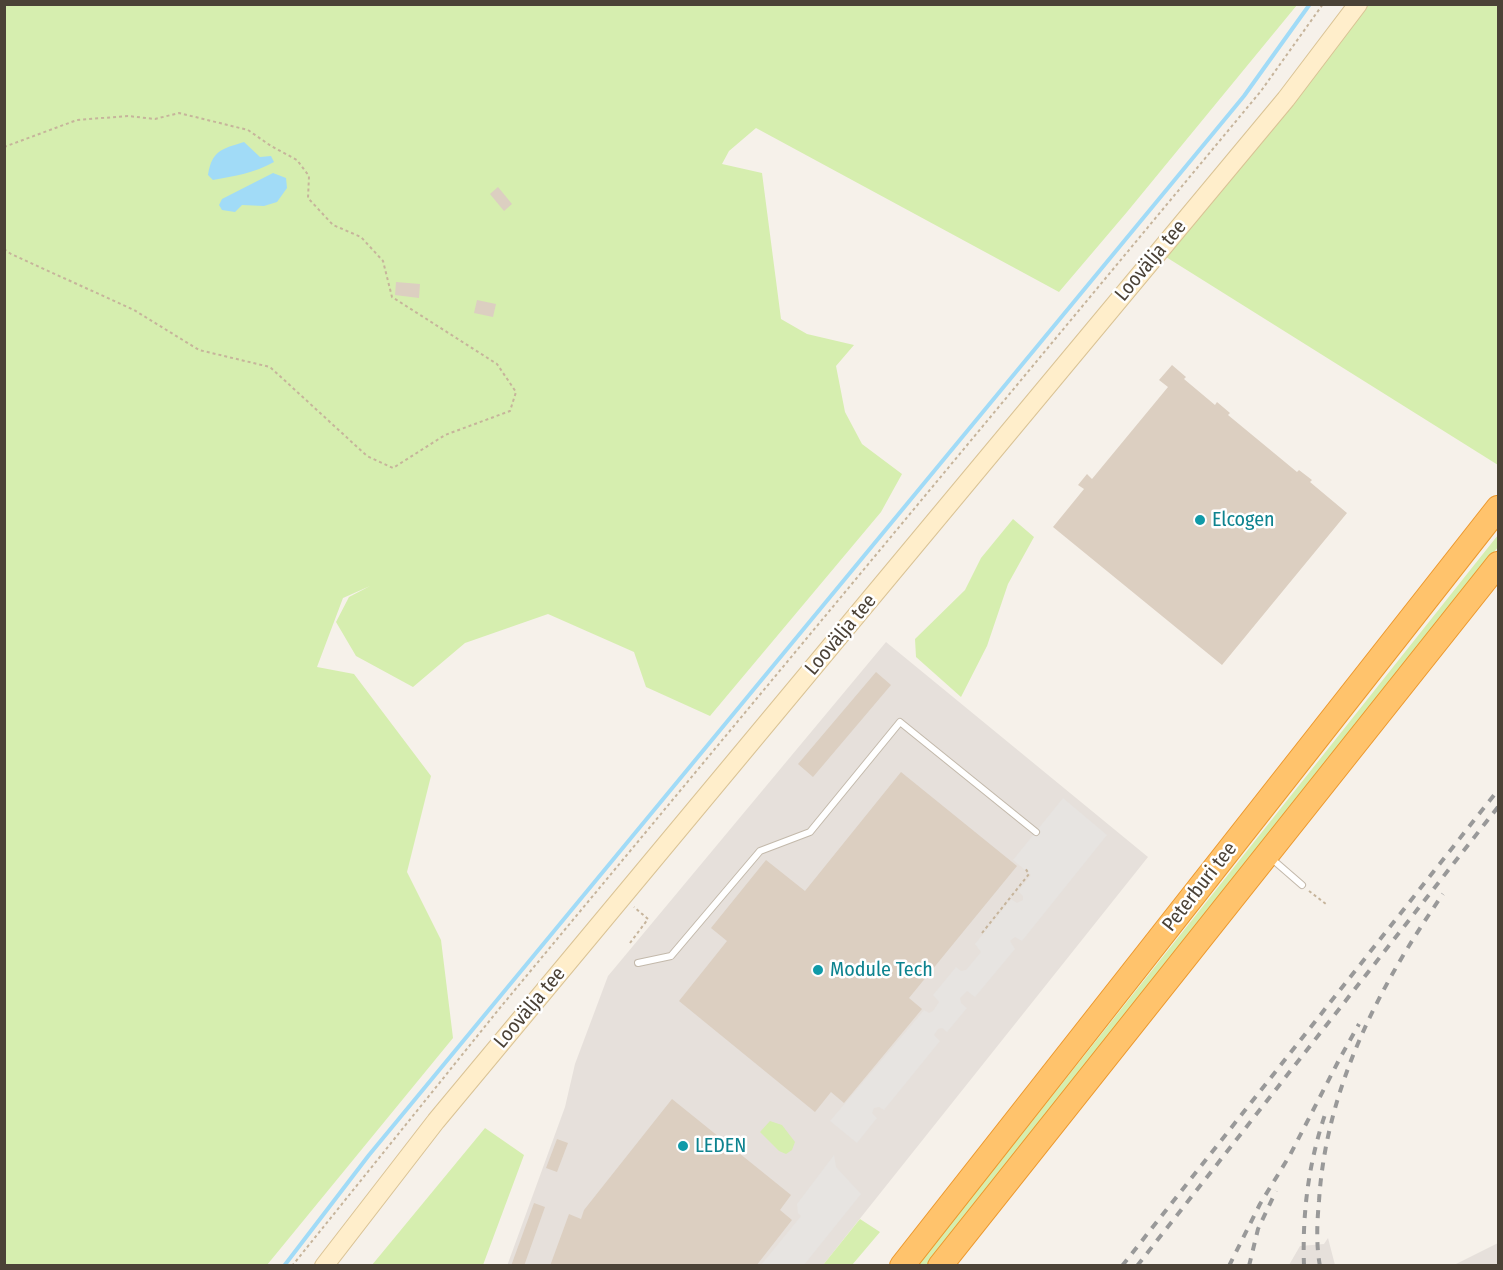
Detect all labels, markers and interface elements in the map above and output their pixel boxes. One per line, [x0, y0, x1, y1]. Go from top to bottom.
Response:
street label: Loovälja tee [1110, 216, 1192, 306]
place label: Elcogen [1212, 508, 1275, 532]
marker: Elcogen [1193, 513, 1207, 527]
street label: Loovälja tee [800, 590, 882, 680]
street label: Peterburi tee [1158, 838, 1242, 936]
place label: Module Tech [830, 958, 933, 982]
street label: Loovälja tee [489, 963, 571, 1053]
marker: Module Tech [811, 963, 825, 977]
place label: LEDEN [695, 1134, 746, 1158]
marker: LEDEN [676, 1139, 690, 1153]

